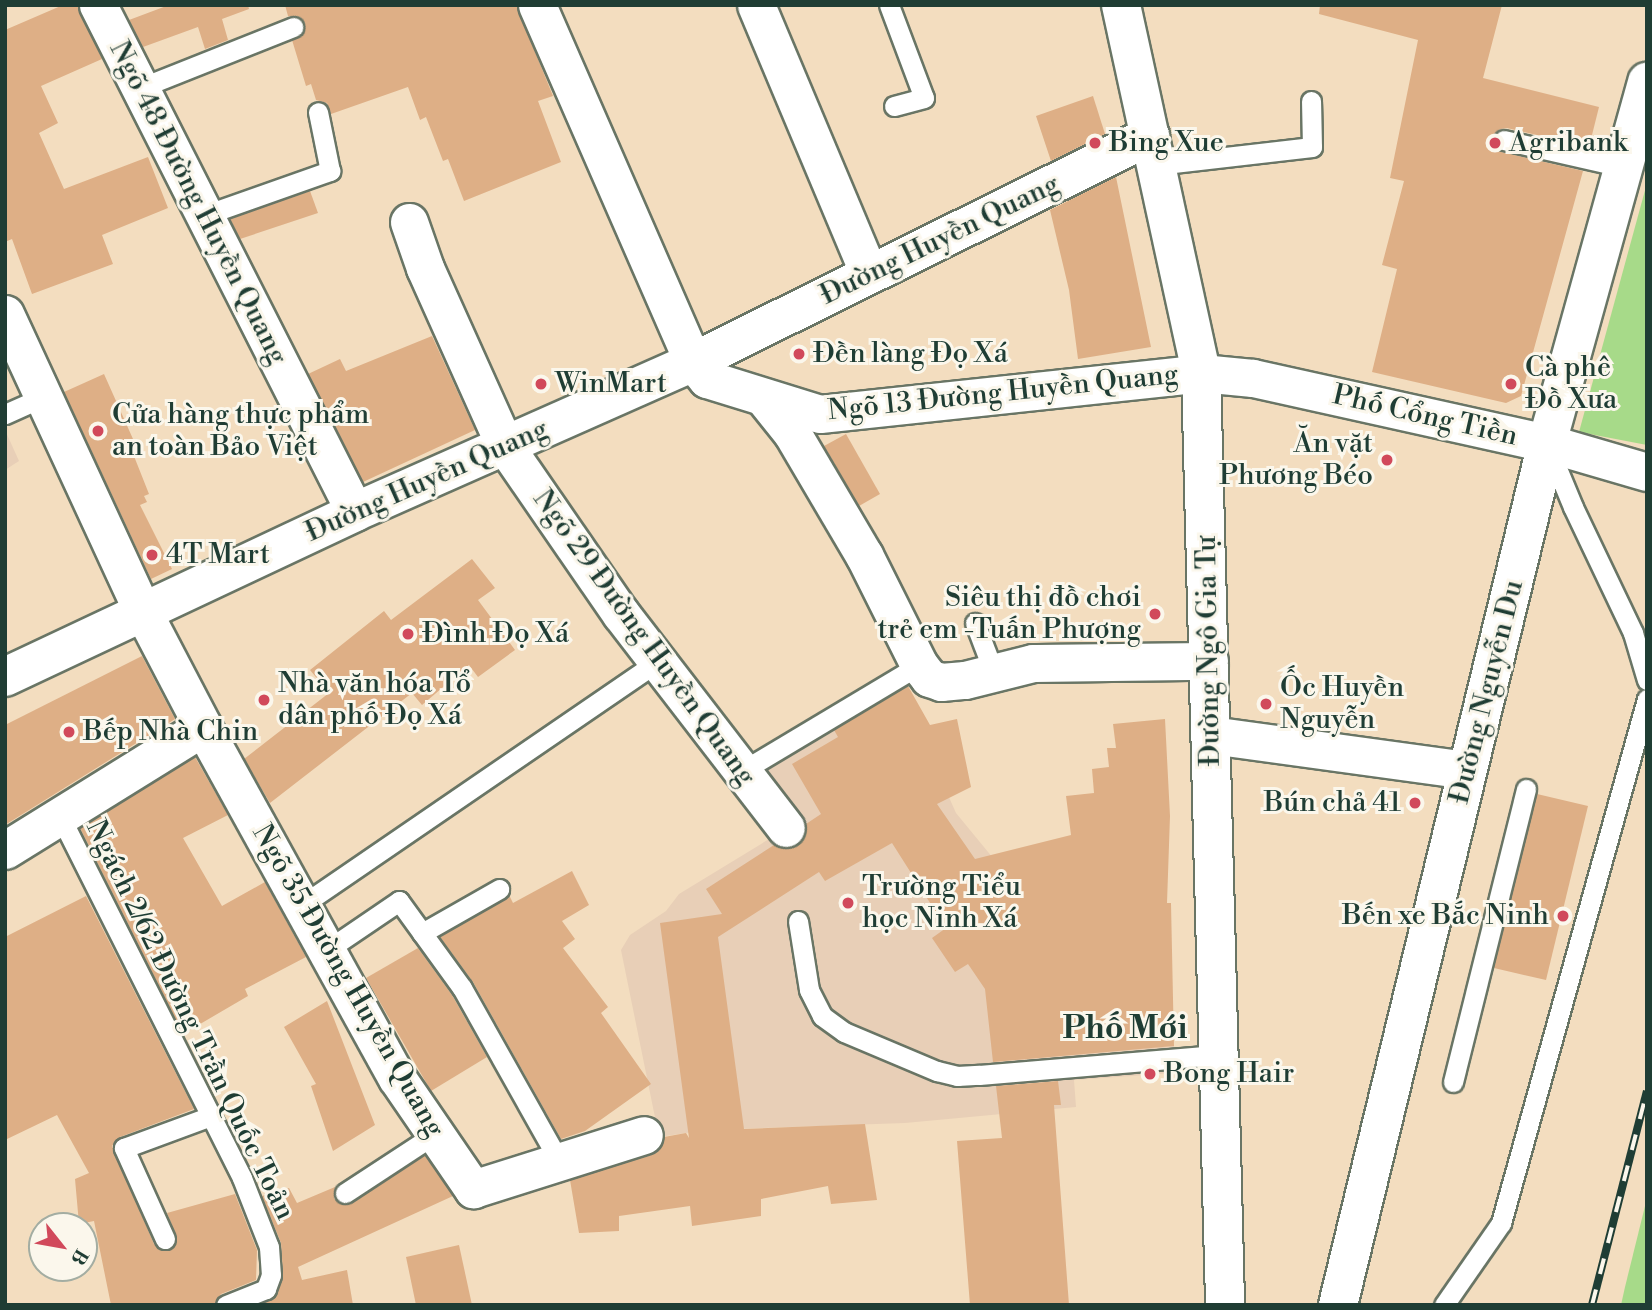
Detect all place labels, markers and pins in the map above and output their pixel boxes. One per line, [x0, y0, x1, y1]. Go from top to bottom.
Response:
place label: Bing Xue [1109, 126, 1224, 160]
place label: Agribank [1509, 126, 1627, 160]
marker: Bing Xue [1087, 135, 1103, 151]
marker: Agribank [1487, 135, 1503, 151]
place label: Đền làng Đọ Xá [813, 337, 1008, 371]
marker: Đền làng Đọ Xá [791, 346, 807, 362]
place label: Cà phê Đồ Xưa [1525, 351, 1617, 417]
place label: WinMart [555, 367, 667, 401]
marker: WinMart [533, 376, 549, 392]
marker: Cà phê Đồ Xưa [1503, 376, 1519, 392]
place label: Cửa hàng thực phẩm an toàn Bảo Việt [112, 398, 369, 464]
marker: Cửa hàng thực phẩm an toàn Bảo Việt [90, 423, 106, 439]
place label: Ăn vặt Phương Béo [1219, 427, 1373, 493]
marker: Ăn vặt Phương Béo [1379, 452, 1395, 468]
place label: 4T Mart [166, 538, 270, 572]
marker: 4T Mart [144, 547, 160, 563]
place label: Siêu thị đồ chơi trẻ em -Tuấn Phượng [877, 581, 1141, 647]
marker: Siêu thị đồ chơi trẻ em -Tuấn Phượng [1147, 606, 1163, 622]
place label: Đình Đọ Xá [422, 617, 569, 651]
marker: Đình Đọ Xá [400, 626, 416, 642]
place label: Nhà văn hóa Tổ dân phố Đọ Xá [278, 667, 471, 733]
place label: Ốc Huyền Nguyễn [1280, 671, 1404, 737]
marker: Nhà văn hóa Tổ dân phố Đọ Xá [256, 692, 272, 708]
marker: Ốc Huyền Nguyễn [1258, 696, 1274, 712]
place label: Bếp Nhà Chin [83, 715, 258, 749]
marker: Bếp Nhà Chin [61, 724, 77, 740]
place label: Bún chả 41 [1264, 786, 1401, 820]
marker: Bún chả 41 [1407, 795, 1423, 811]
place label: Trường Tiểu học Ninh Xá [862, 870, 1021, 936]
marker: Trường Tiểu học Ninh Xá [840, 895, 856, 911]
place label: Bến xe Bắc Ninh [1342, 899, 1549, 933]
marker: Bến xe Bắc Ninh [1555, 908, 1571, 924]
place label: Bong Hair [1164, 1057, 1294, 1091]
marker: Bong Hair [1142, 1066, 1158, 1082]

